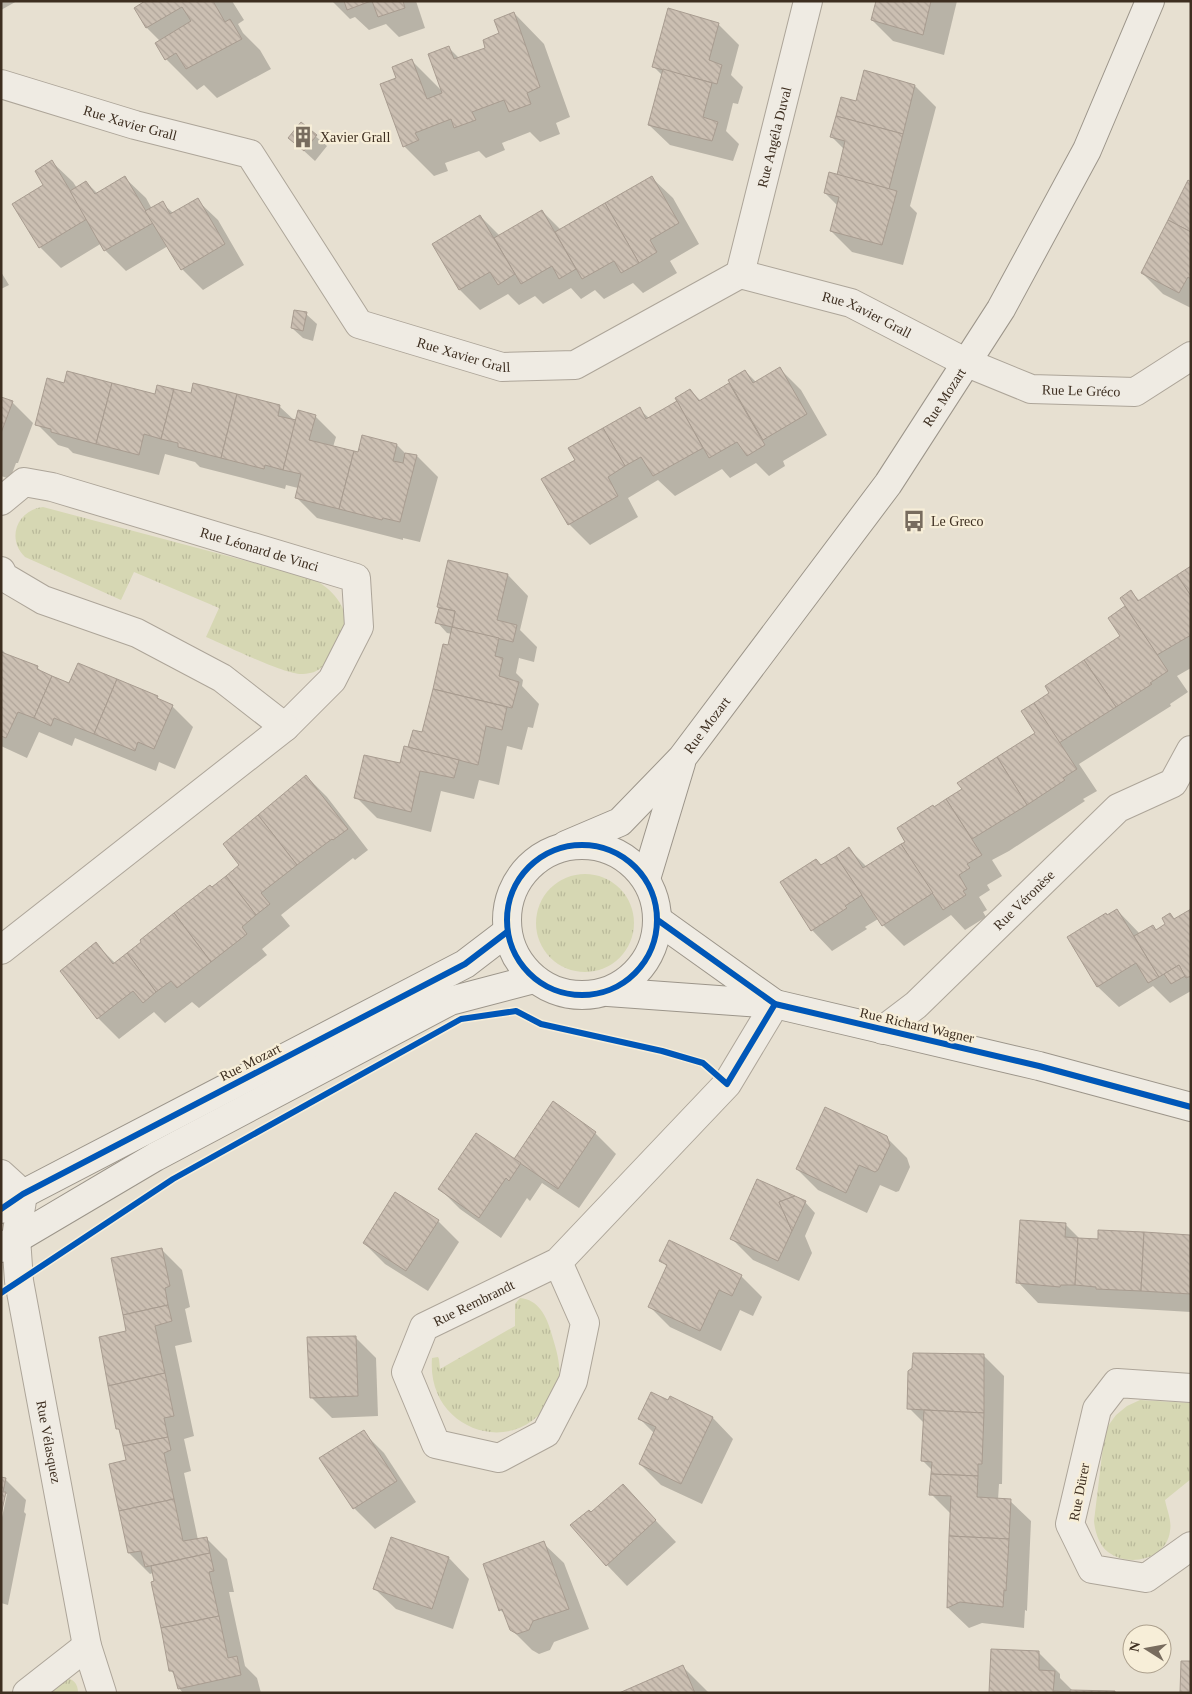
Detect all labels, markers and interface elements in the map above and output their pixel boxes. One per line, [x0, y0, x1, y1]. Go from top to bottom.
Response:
street label: Rue Angéla Duval [755, 85, 794, 189]
street label: Rue Xavier Grall [82, 103, 179, 143]
building icon: Xavier Grall [290, 124, 316, 150]
place label: Xavier Grall [320, 130, 390, 145]
street label: Rue Xavier Grall [821, 289, 914, 341]
street label: Rue Xavier Grall [415, 335, 511, 375]
street label: Rue Mozart [920, 365, 969, 429]
street label: Rue Le Gréco [1042, 382, 1121, 400]
bus stop icon: Le Greco [901, 508, 927, 534]
place label: Le Greco [931, 514, 983, 529]
street label: Rue Léonard de Vinci [198, 525, 321, 574]
street label: Rue Mozart [681, 694, 733, 756]
street label: Rue Véronèse [991, 867, 1058, 933]
street label: Rue Richard Wagner [858, 1005, 976, 1046]
street label: Rue Mozart [217, 1041, 283, 1084]
street label: Rue Rembrandt [431, 1277, 517, 1329]
street label: Rue Vélasquez [33, 1399, 64, 1485]
street label: Rue Dürer [1067, 1462, 1093, 1522]
north arrow [1122, 1624, 1172, 1674]
text: N [1126, 1640, 1143, 1653]

